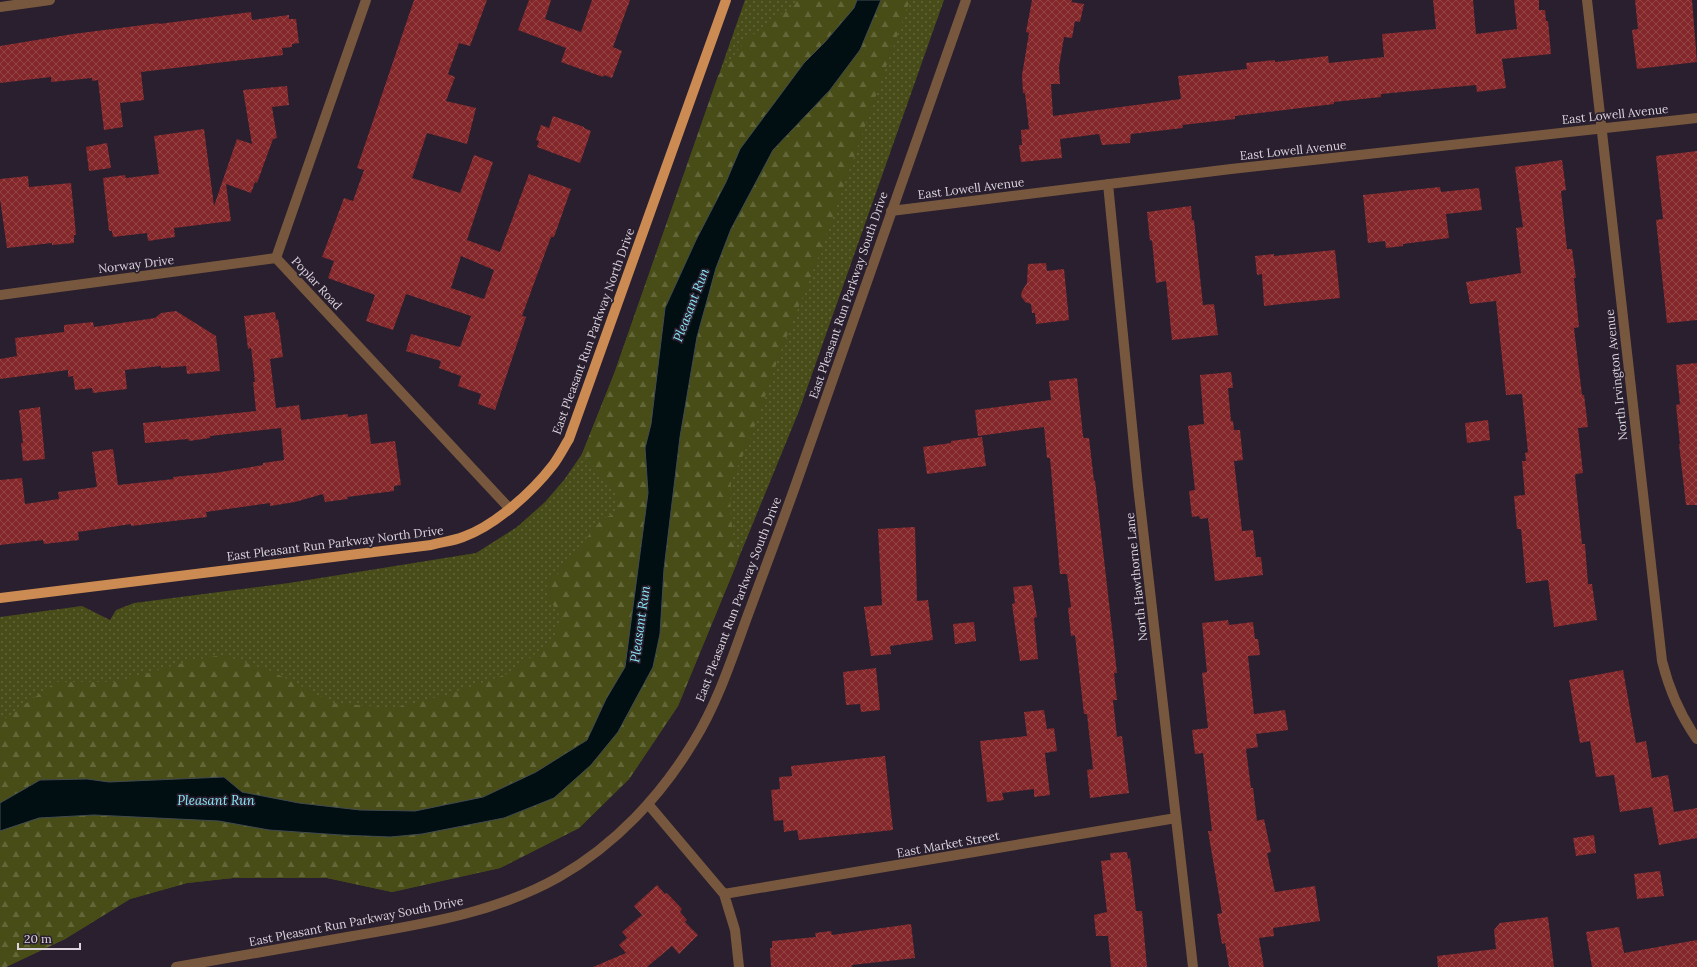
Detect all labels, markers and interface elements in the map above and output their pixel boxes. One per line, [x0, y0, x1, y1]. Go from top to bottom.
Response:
street label: East Lowell Avenue [1561, 101, 1670, 127]
street label: East Lowell Avenue [1239, 137, 1348, 163]
street label: East Lowell Avenue [917, 174, 1026, 202]
street label: East Pleasant Run Parkway South Drive [805, 189, 891, 401]
street label: East Pleasant Run Parkway North Drive [549, 225, 638, 436]
street label: Norway Drive [97, 252, 175, 276]
street label: Poplar Road [289, 253, 345, 313]
water label: Pleasant Run [669, 266, 713, 344]
street label: North Irvington Avenue [1602, 308, 1630, 441]
street label: East Pleasant Run Parkway South Drive [692, 494, 784, 703]
street label: North Hawthorne Lane [1122, 511, 1150, 642]
street label: East Pleasant Run Parkway North Drive [226, 522, 445, 564]
water label: Pleasant Run [626, 584, 654, 664]
water label: Pleasant Run [177, 792, 255, 809]
street label: East Market Street [896, 828, 1001, 860]
street label: East Pleasant Run Parkway South Drive [248, 893, 465, 949]
scale bar [18, 925, 80, 951]
text: 20 m [24, 931, 52, 946]

